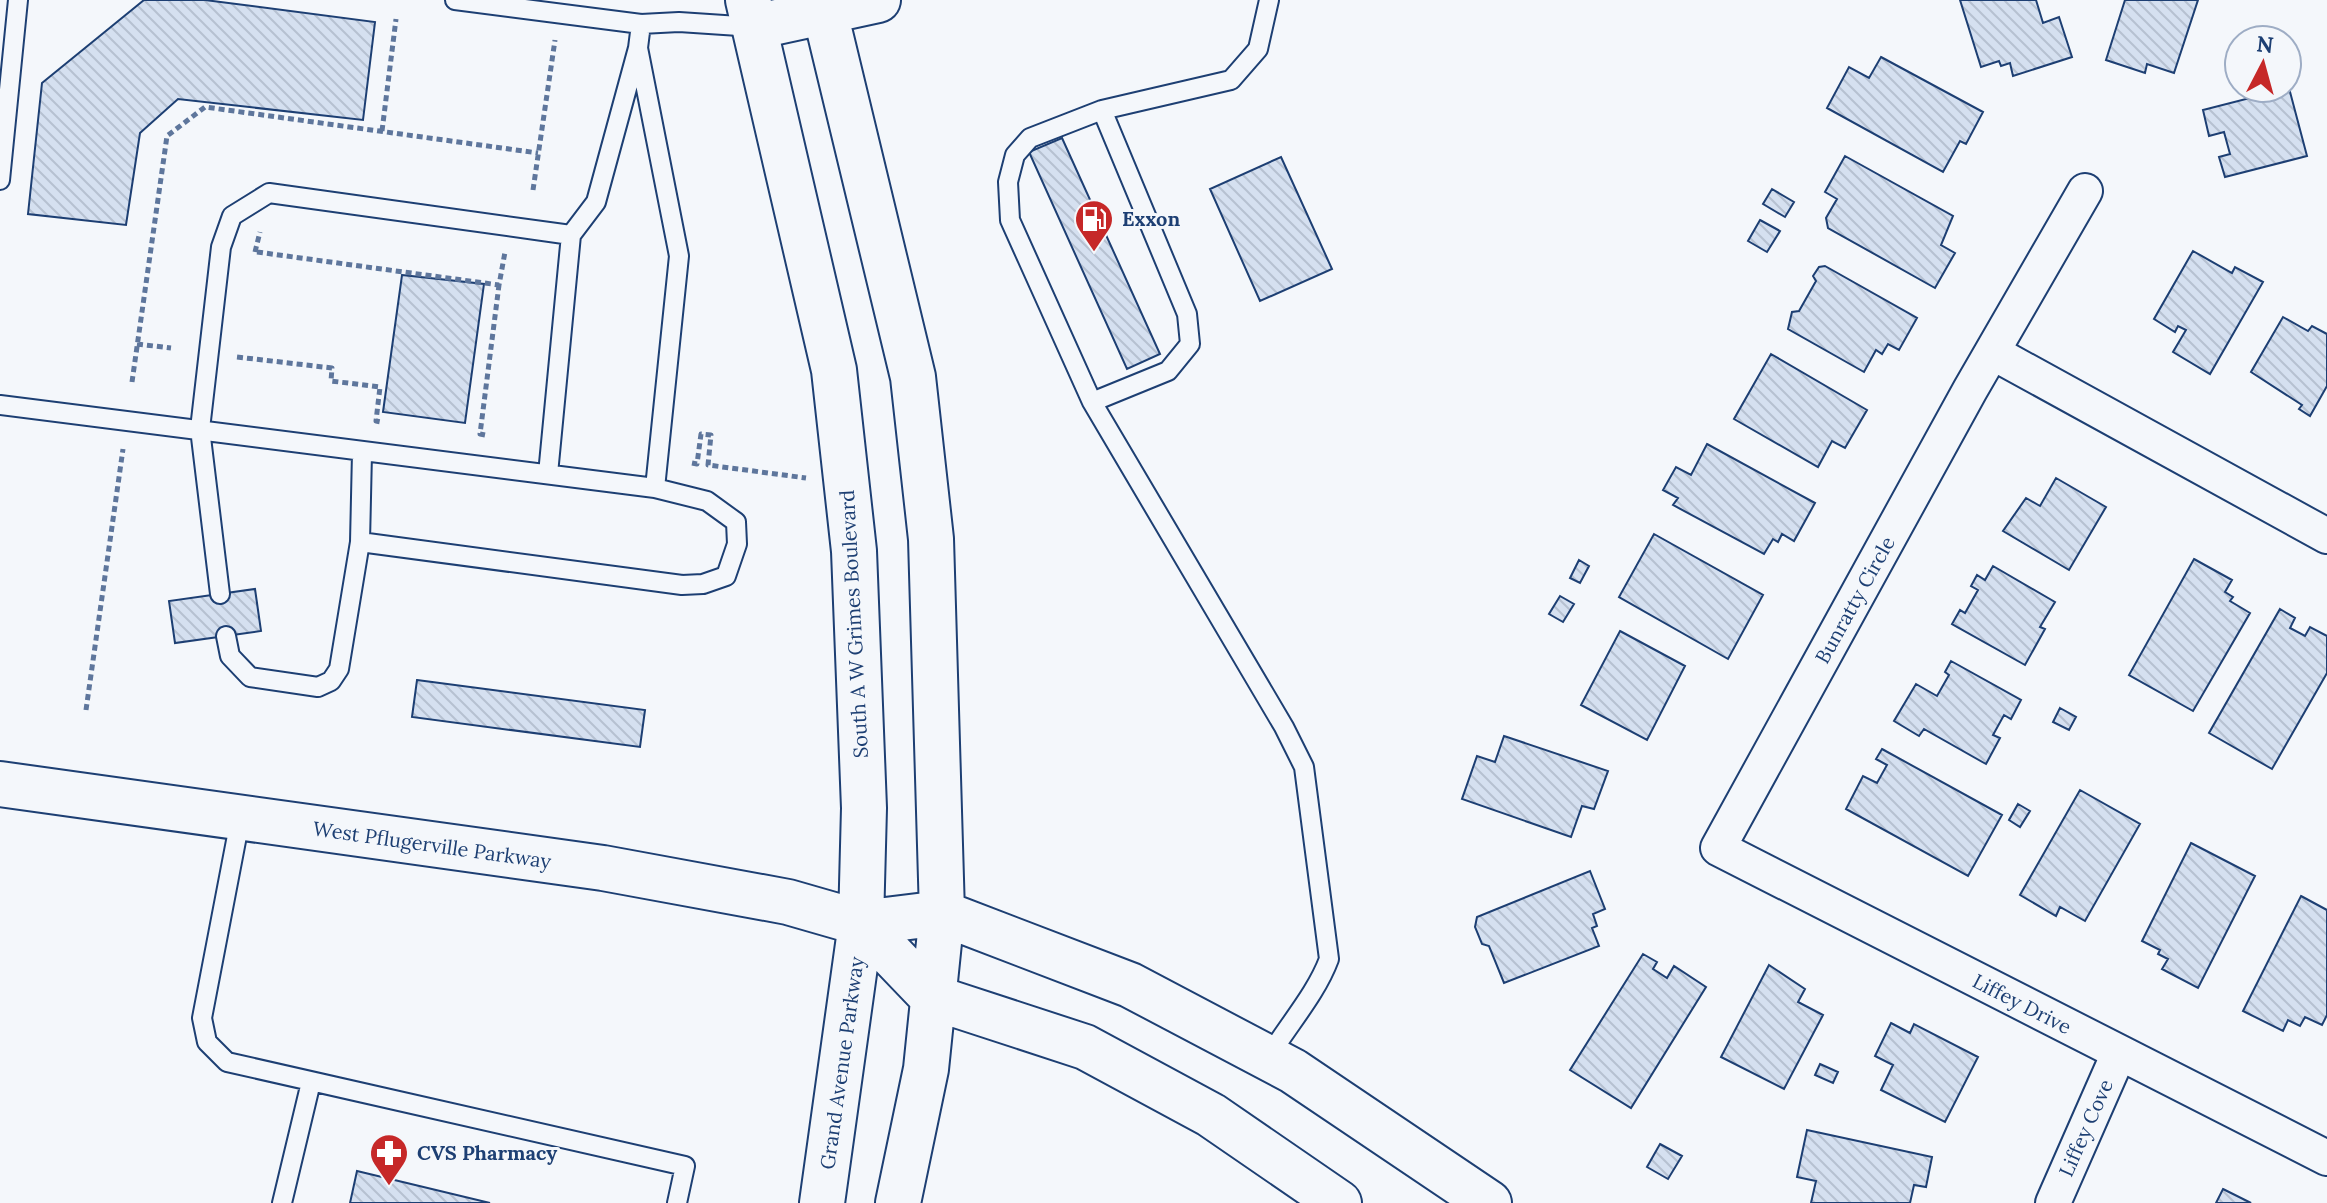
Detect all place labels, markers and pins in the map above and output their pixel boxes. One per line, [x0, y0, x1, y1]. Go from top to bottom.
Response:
fuel station icon: Exxon [1073, 198, 1115, 253]
place label: Exxon [1122, 206, 1180, 231]
pharmacy icon: CVS Pharmacy [368, 1132, 410, 1187]
place label: CVS Pharmacy [417, 1140, 557, 1165]

